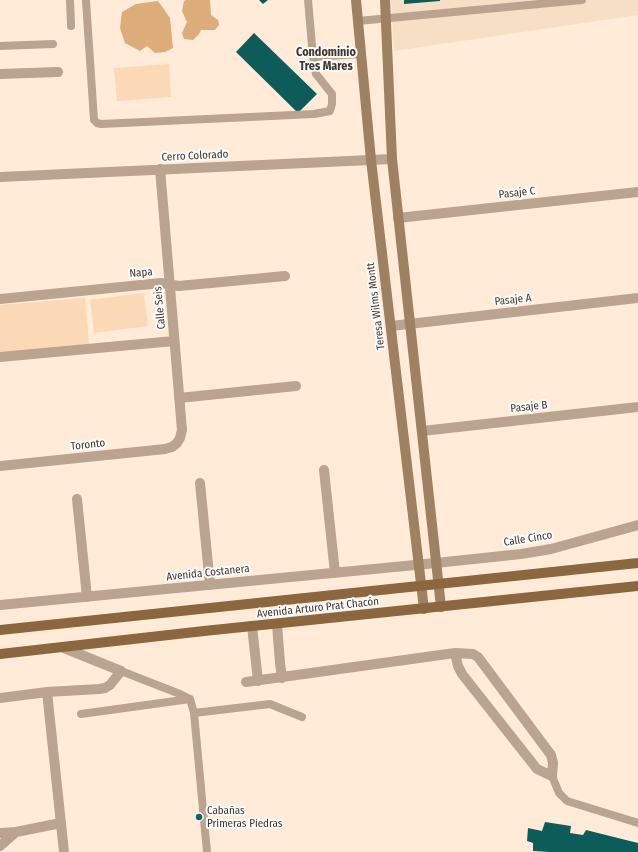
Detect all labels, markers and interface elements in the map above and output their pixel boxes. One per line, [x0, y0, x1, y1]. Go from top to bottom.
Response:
district label: Condominio Tres Mares [296, 46, 356, 74]
street label: Cerro Colorado [161, 148, 229, 164]
street label: Pasaje C [498, 185, 536, 201]
street label: Teresa Wilms Montt [364, 262, 388, 350]
street label: Napa [129, 265, 153, 281]
street label: Calle Seis [152, 286, 168, 330]
street label: Pasaje A [494, 292, 532, 308]
street label: Pasaje B [510, 398, 548, 416]
street label: Toronto [70, 437, 106, 453]
street label: Calle Cinco [503, 529, 553, 549]
street label: Avenida Costanera [166, 562, 250, 584]
street label: Avenida Arturo Prat Chacón [256, 595, 380, 621]
place label: Cabañas Primeras Piedras [207, 804, 282, 830]
marker: Cabañas Primeras Piedras [194, 812, 204, 822]

